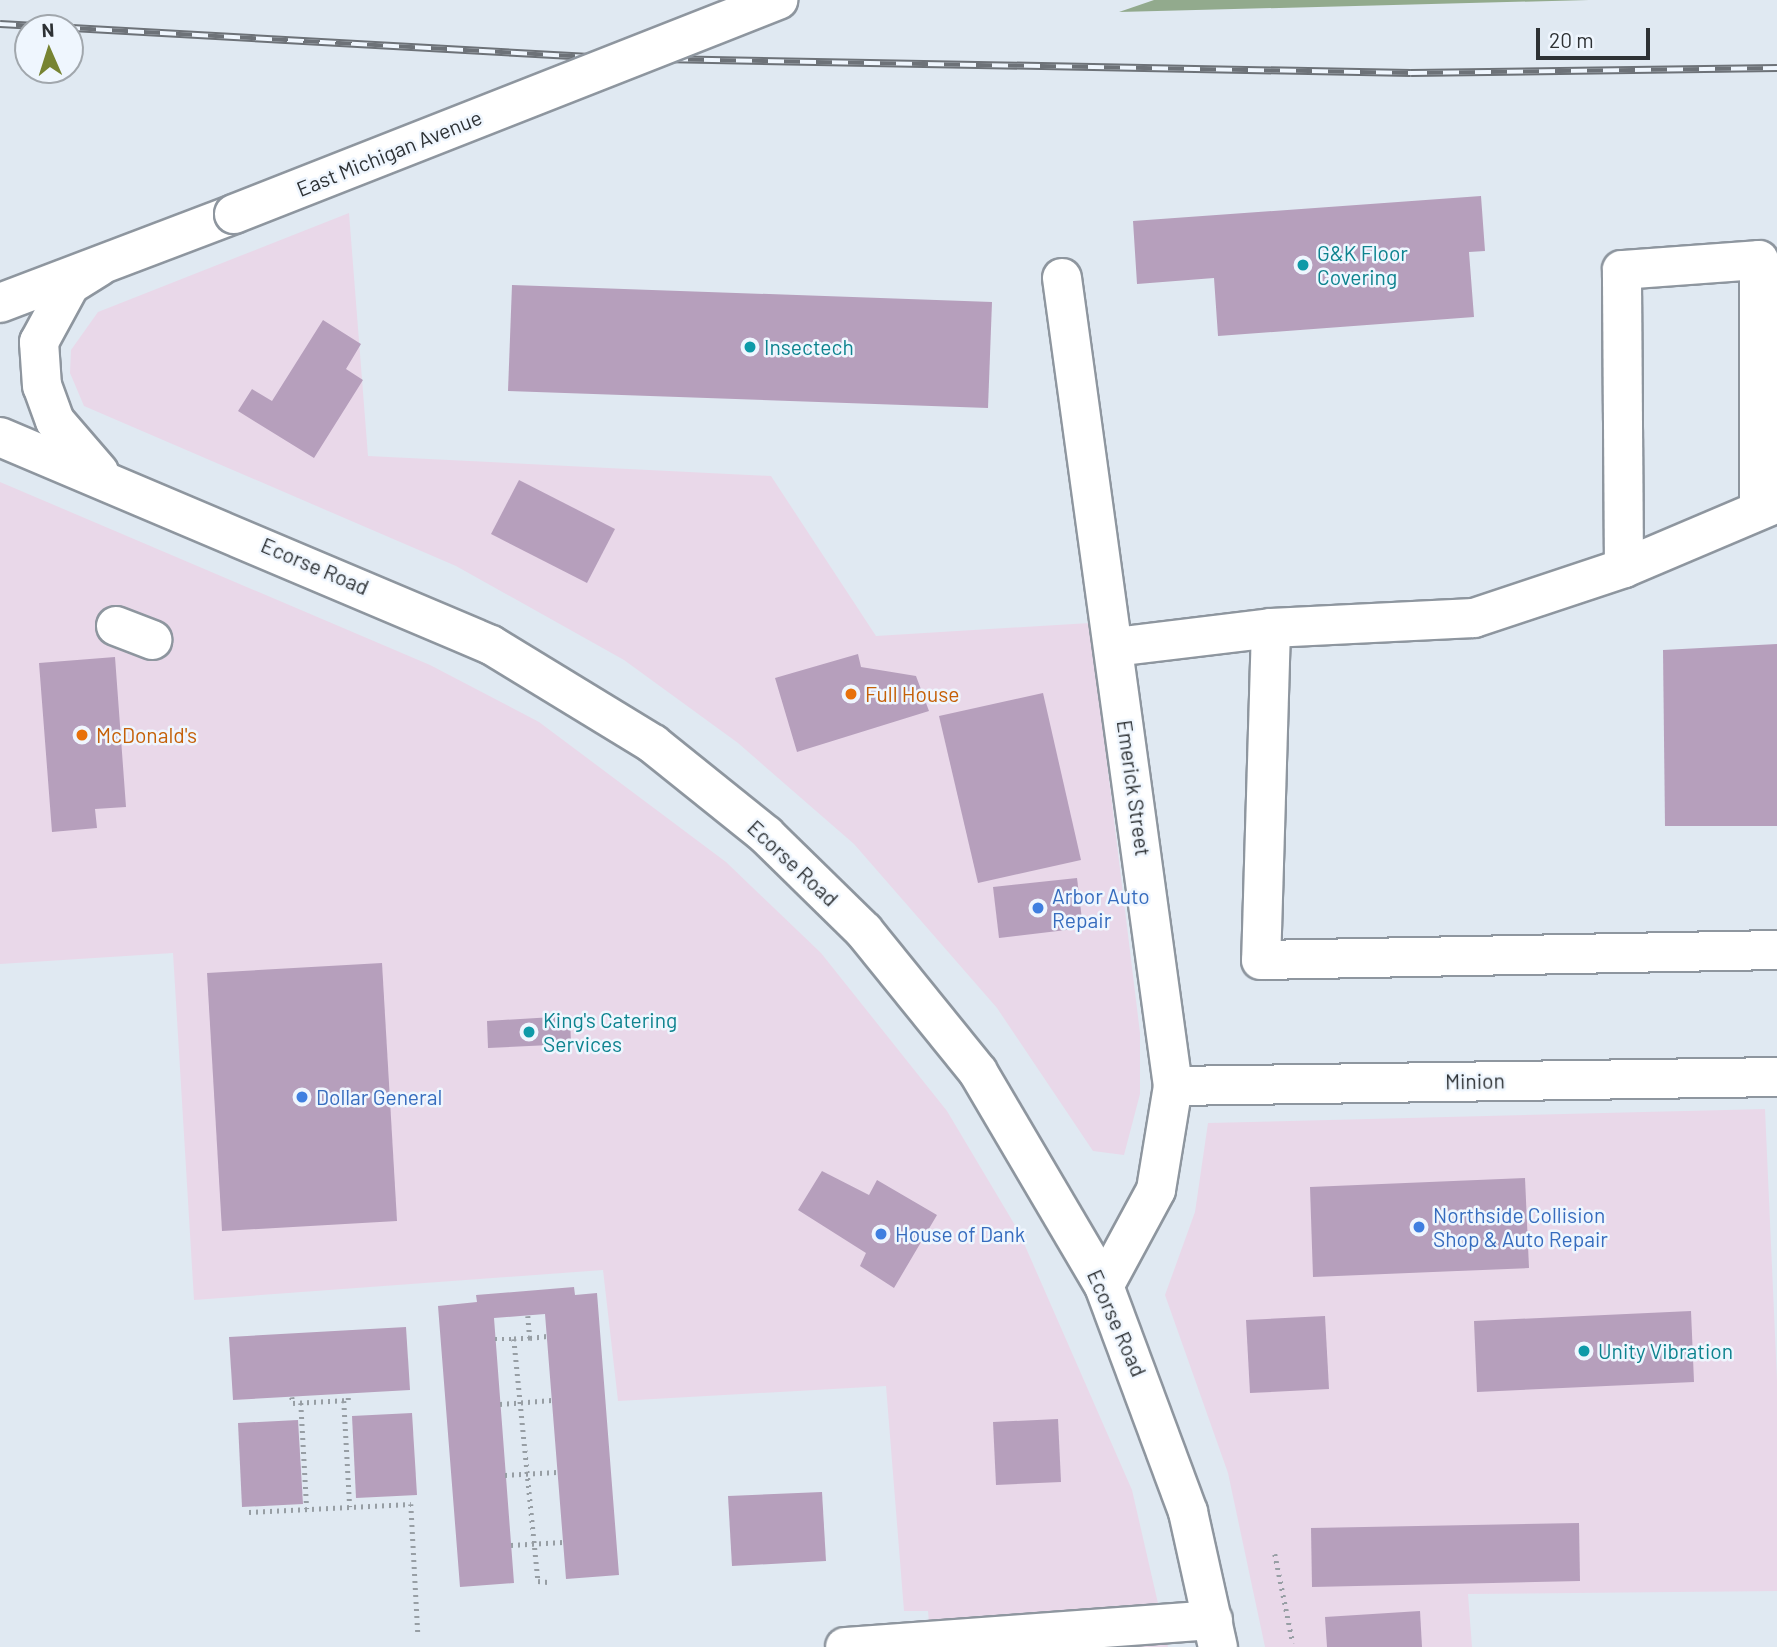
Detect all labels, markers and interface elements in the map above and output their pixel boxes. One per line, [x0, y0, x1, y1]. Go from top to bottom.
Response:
north arrow [14, 14, 84, 84]
scale bar [1539, 14, 1653, 58]
text: N [41, 18, 55, 41]
text: 20 m [1549, 27, 1594, 52]
street label: East Michigan Avenue [293, 104, 485, 202]
place label: G&K Floor Covering [1317, 240, 1408, 290]
marker: G&K Floor Covering [1295, 257, 1311, 273]
place label: Insectech [764, 334, 854, 360]
marker: Insectech [742, 339, 758, 355]
street label: Ecorse Road [257, 532, 373, 600]
place label: Full House [865, 681, 959, 707]
marker: Full House [843, 686, 859, 702]
street label: Emerick Street [1112, 718, 1156, 858]
place label: McDonald's [96, 722, 197, 748]
marker: McDonald's [74, 727, 90, 743]
street label: Ecorse Road [743, 815, 843, 911]
place label: Arbor Auto Repair [1052, 883, 1150, 933]
marker: Arbor Auto Repair [1030, 900, 1046, 916]
place label: King's Catering Services [543, 1007, 677, 1057]
marker: King's Catering Services [521, 1024, 537, 1040]
street label: Minion [1445, 1068, 1505, 1094]
place label: Dollar General [316, 1084, 442, 1110]
marker: Dollar General [294, 1089, 310, 1105]
place label: Northside Collision Shop & Auto Repair [1433, 1202, 1608, 1252]
marker: Northside Collision Shop & Auto Repair [1411, 1219, 1427, 1235]
place label: House of Dank [895, 1221, 1025, 1247]
marker: House of Dank [873, 1226, 889, 1242]
street label: Ecorse Road [1082, 1266, 1152, 1380]
place label: Unity Vibration [1598, 1338, 1733, 1364]
marker: Unity Vibration [1576, 1343, 1592, 1359]

